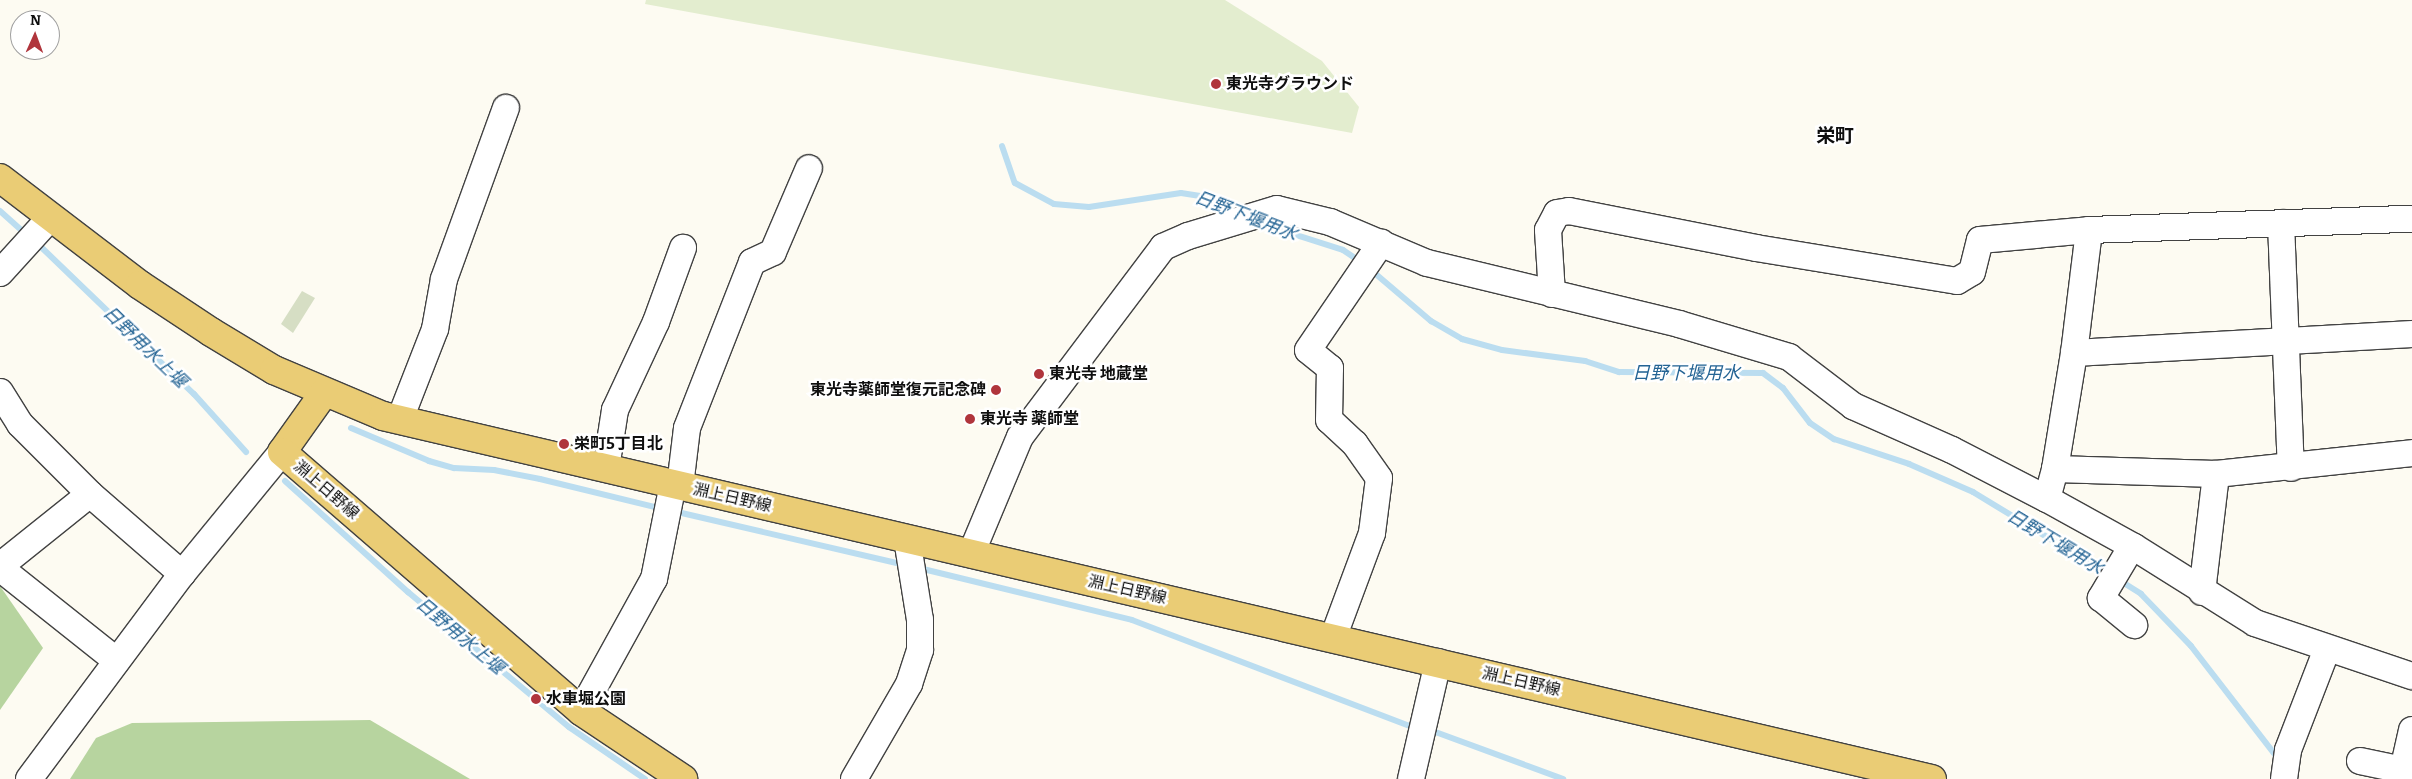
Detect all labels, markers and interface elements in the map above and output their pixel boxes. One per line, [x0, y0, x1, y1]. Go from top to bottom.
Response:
north arrow [10, 10, 60, 60]
text: N [30, 12, 41, 29]
place label: 東光寺グラウンド [1226, 74, 1354, 94]
marker: 東光寺グラウンド [1210, 78, 1222, 90]
district label: 栄町 [1816, 125, 1854, 147]
water label: 日野下堰用水 [1192, 187, 1300, 245]
water label: 日野用水上堰 [99, 302, 191, 392]
water label: 日野下堰用水 [1632, 362, 1740, 384]
place label: 東光寺 地蔵堂 [1049, 364, 1148, 384]
marker: 東光寺 地蔵堂 [1033, 368, 1045, 380]
place label: 東光寺薬師堂復元記念碑 [810, 380, 986, 400]
marker: 東光寺薬師堂復元記念碑 [990, 384, 1002, 396]
place label: 東光寺 薬師堂 [980, 409, 1079, 429]
marker: 東光寺 薬師堂 [964, 413, 976, 425]
place label: 栄町5丁目北 [574, 434, 663, 454]
marker: 栄町5丁目北 [558, 438, 570, 450]
street label: 淵上日野線 [290, 457, 362, 523]
street label: 淵上日野線 [691, 480, 773, 516]
water label: 日野下堰用水 [2003, 505, 2107, 579]
street label: 淵上日野線 [1086, 572, 1168, 608]
water label: 日野用水上堰 [412, 593, 508, 679]
street label: 淵上日野線 [1480, 664, 1562, 700]
place label: 水車堀公園 [546, 689, 626, 709]
marker: 水車堀公園 [530, 693, 542, 705]

